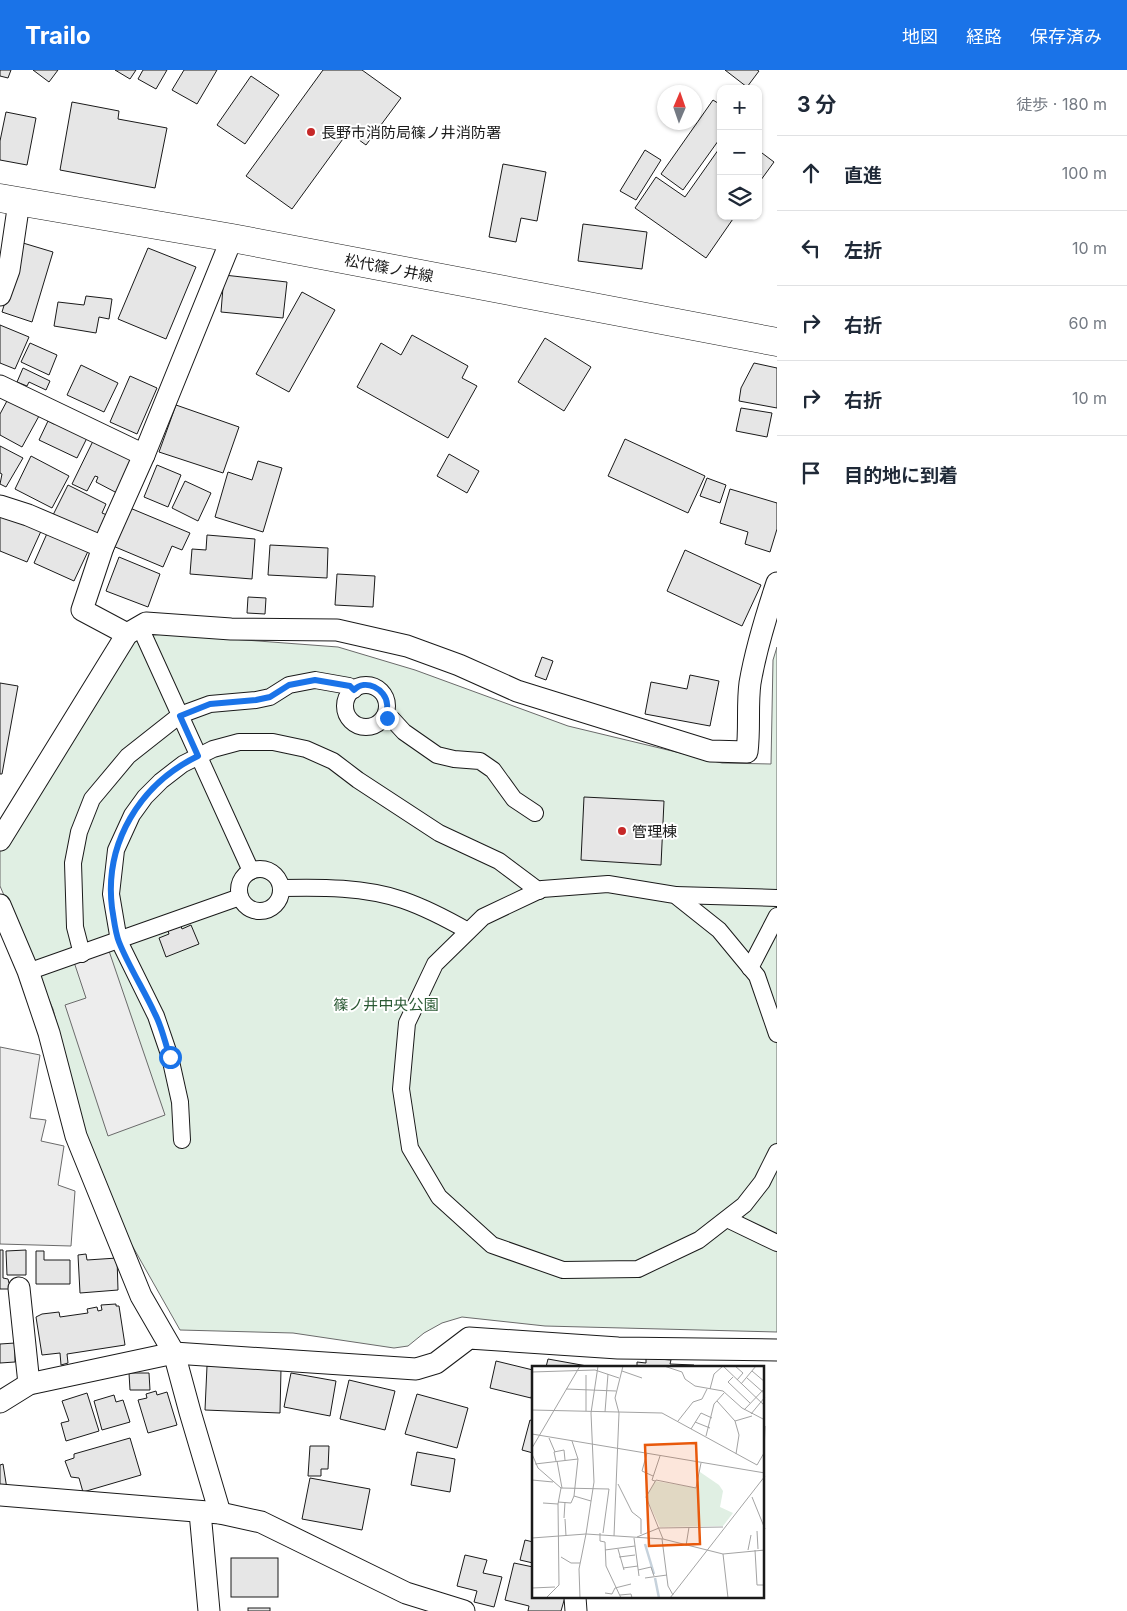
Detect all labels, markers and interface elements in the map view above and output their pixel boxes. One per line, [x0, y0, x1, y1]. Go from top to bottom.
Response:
text: Trailo [25, 21, 91, 50]
text: 地図 [902, 26, 938, 47]
text: 経路 [966, 26, 1002, 47]
text: 保存済み [1030, 26, 1102, 47]
north arrow [657, 85, 702, 130]
map controls [717, 85, 762, 220]
button: + [717, 85, 762, 130]
text: 3 分 [797, 92, 837, 117]
text: 徒歩 · 180 m [1016, 94, 1107, 114]
place label: 長野市消防局篠ノ井消防署 [321, 123, 501, 142]
marker: 長野市消防局篠ノ井消防署 [305, 126, 317, 138]
button: − [717, 130, 762, 175]
icon: ahead [797, 159, 825, 187]
text: 100 m [1062, 163, 1107, 183]
text: 直進 [844, 164, 882, 187]
button: layers [717, 175, 762, 220]
icon: left [797, 234, 825, 262]
text: 10 m [1072, 238, 1107, 258]
text: 左折 [844, 239, 882, 262]
street label: 松代篠ノ井線 [343, 250, 435, 286]
icon: right [797, 309, 825, 337]
text: 60 m [1068, 313, 1107, 333]
text: 右折 [844, 314, 882, 337]
icon: right [797, 384, 825, 412]
text: 10 m [1072, 388, 1107, 408]
text: 右折 [844, 389, 882, 412]
icon: arrive [797, 459, 825, 487]
text: 目的地に到着 [844, 464, 958, 487]
route end [376, 707, 399, 730]
place label: 管理棟 [632, 822, 677, 841]
marker: 管理棟 [616, 825, 628, 837]
park label: 篠ノ井中央公園 [333, 995, 439, 1014]
route start [159, 1046, 182, 1069]
inset map [532, 1366, 764, 1598]

